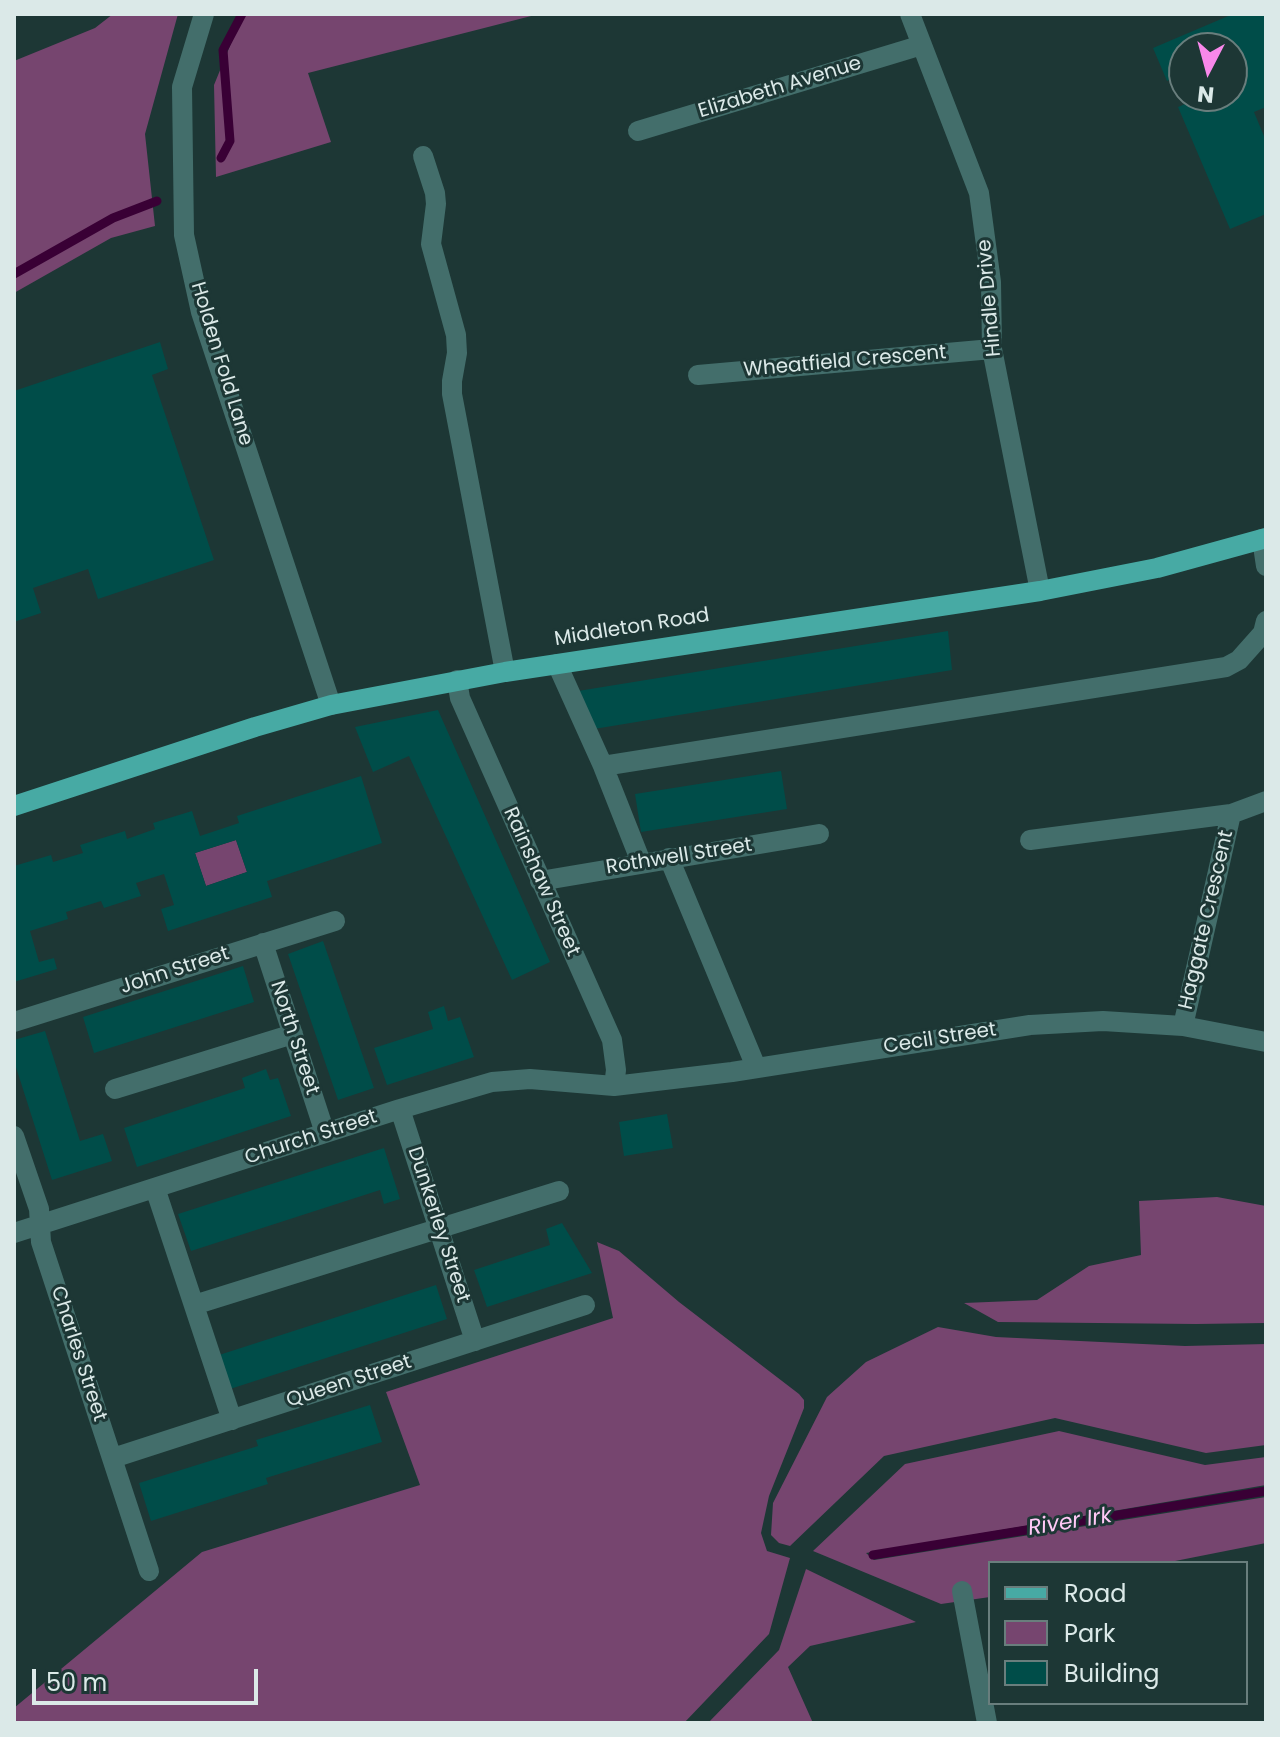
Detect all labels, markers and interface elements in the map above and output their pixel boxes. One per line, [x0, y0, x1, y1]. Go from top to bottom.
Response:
north arrow [1168, 32, 1248, 112]
street label: Elizabeth Avenue [696, 52, 864, 124]
text: N [1196, 78, 1216, 111]
street label: Hindle Drive [973, 238, 1007, 358]
street label: Holden Fold Lane [185, 279, 257, 449]
street label: Wheatfield Crescent [743, 341, 947, 383]
street label: Middleton Road [553, 604, 711, 652]
street label: Rainshaw Street [497, 804, 585, 960]
street label: Haggate Crescent [1175, 828, 1239, 1012]
street label: Rothwell Street [604, 834, 754, 880]
street label: John Street [118, 942, 232, 1000]
street label: North Street [264, 978, 324, 1098]
street label: Cecil Street [882, 1018, 998, 1060]
street label: Church Street [242, 1105, 380, 1171]
street label: Dunkerley Street [401, 1144, 475, 1306]
street label: Charles Street [45, 1283, 111, 1425]
street label: Queen Street [283, 1350, 415, 1414]
water label: River Irk [1026, 1503, 1114, 1543]
legend [988, 1561, 1248, 1705]
text: Road [1064, 1577, 1126, 1610]
text: Park [1064, 1617, 1115, 1650]
scale bar [36, 1653, 262, 1703]
text: Building [1064, 1657, 1160, 1690]
text: 50 m [46, 1666, 107, 1699]

